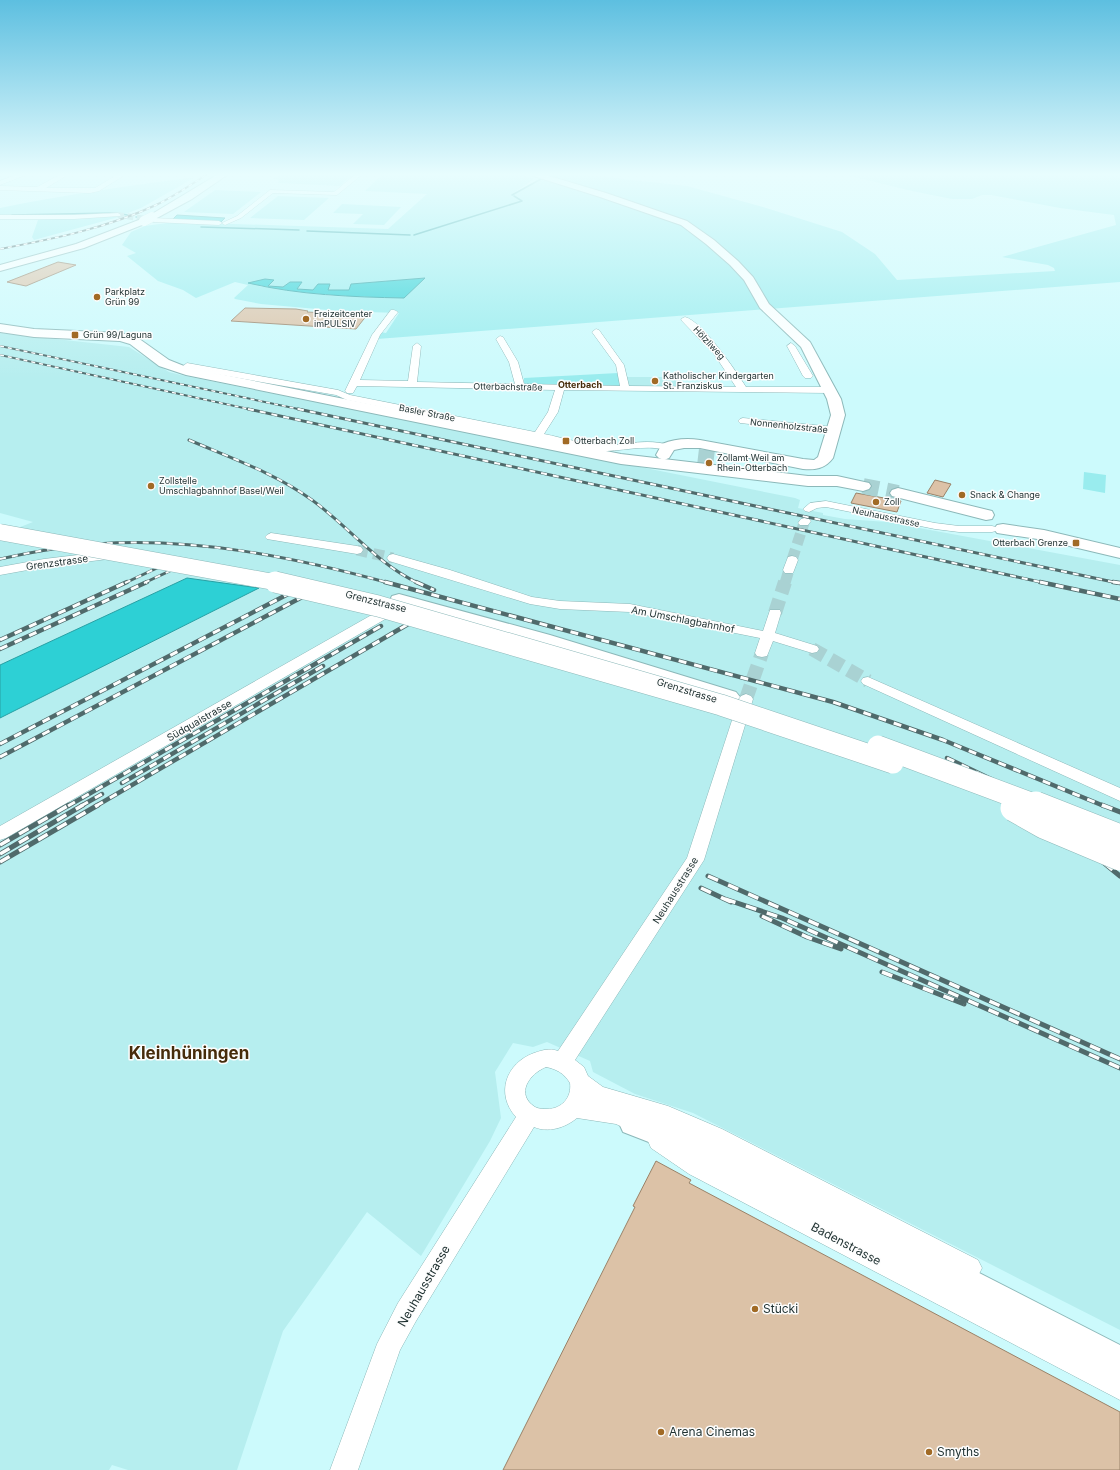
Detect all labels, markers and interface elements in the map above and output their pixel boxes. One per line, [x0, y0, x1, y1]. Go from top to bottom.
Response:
place label: Parkplatz Grün 99 [105, 286, 145, 307]
marker: Parkplatz Grün 99 [92, 292, 102, 302]
place label: Freizeitcenter imPULSIV [314, 308, 373, 329]
marker: Freizeitcenter imPULSIV [301, 314, 311, 324]
street label: Hölzliweg [691, 324, 728, 362]
place label: Grün 99/Laguna [83, 329, 152, 340]
marker: Grün 99/Laguna [70, 330, 80, 340]
place label: Katholischer Kindergarten St. Franziskus [663, 370, 774, 391]
marker: Katholischer Kindergarten St. Franziskus [650, 376, 660, 386]
district label: Otterbach [558, 379, 602, 390]
street label: Otterbachstraße [473, 380, 543, 393]
street label: Basler Straße [398, 402, 456, 423]
street label: Nonnenholzstraße [750, 416, 829, 435]
place label: Otterbach Zoll [574, 435, 634, 446]
marker: Otterbach Zoll [561, 436, 571, 446]
place label: Zollamt Weil am Rhein-Otterbach [717, 452, 787, 473]
marker: Zollamt Weil am Rhein-Otterbach [704, 458, 714, 468]
place label: Zollstelle Umschlagbahnhof Basel/Weil [159, 475, 284, 496]
marker: Zollstelle Umschlagbahnhof Basel/Weil [146, 481, 156, 491]
place label: Snack & Change [970, 489, 1040, 500]
marker: Snack & Change [957, 490, 967, 500]
place label: Zoll [884, 496, 899, 507]
marker: Zoll [871, 497, 881, 507]
street label: Neuhausstrasse [851, 504, 921, 529]
place label: Otterbach Grenze [993, 537, 1068, 548]
marker: Otterbach Grenze [1071, 538, 1081, 548]
street label: Grenzstrasse [25, 552, 89, 572]
street label: Grenzstrasse [344, 588, 408, 614]
street label: Am Umschlagbahnhof [630, 603, 736, 635]
street label: Grenzstrasse [655, 675, 719, 705]
street label: Südquaistrasse [164, 697, 234, 743]
street label: Neuhausstrasse [650, 854, 700, 926]
district label: Kleinhüningen [129, 1043, 249, 1063]
street label: Badenstrasse [809, 1219, 884, 1268]
street label: Neuhausstrasse [394, 1242, 453, 1329]
place label: Stücki [763, 1301, 798, 1316]
marker: Stücki [750, 1304, 760, 1314]
place label: Arena Cinemas [669, 1424, 755, 1439]
marker: Arena Cinemas [656, 1427, 666, 1437]
place label: Smyths [937, 1444, 979, 1459]
marker: Smyths [924, 1447, 934, 1457]

